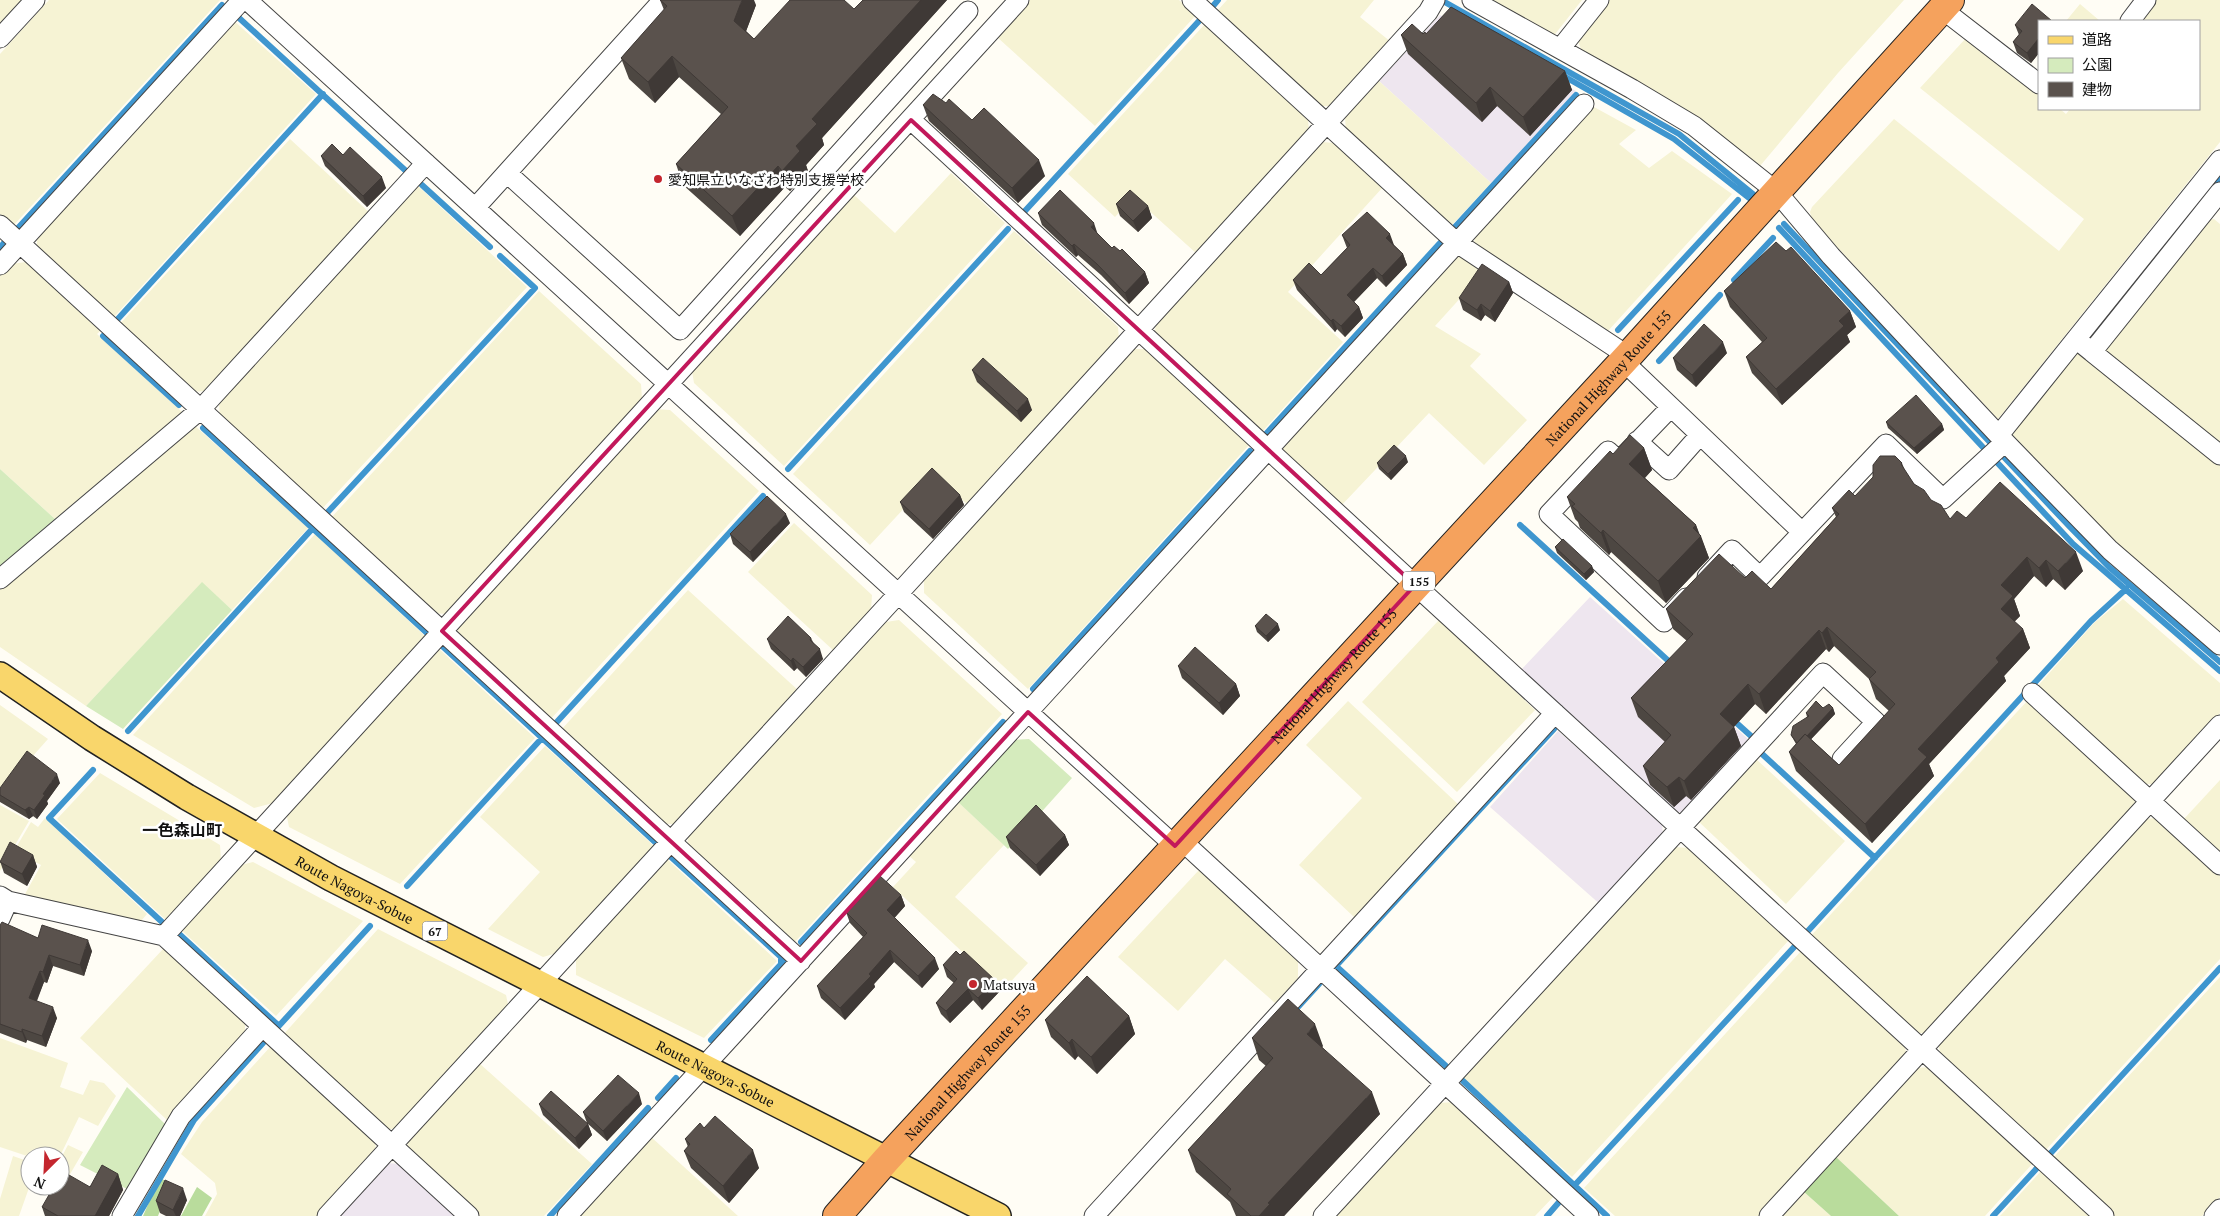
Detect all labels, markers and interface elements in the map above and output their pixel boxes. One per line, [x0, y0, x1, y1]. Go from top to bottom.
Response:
legend [2038, 20, 2200, 110]
text: 道路 [2082, 29, 2112, 49]
text: 公園 [2082, 54, 2112, 74]
text: 建物 [2082, 79, 2112, 99]
place label: 愛知県立いなざわ特別支援学校 [668, 170, 864, 189]
marker: 愛知県立いなざわ特別支援学校 [652, 173, 664, 185]
street label: National Highway Route 155 [1541, 306, 1675, 449]
road number: 155 [1403, 572, 1435, 590]
street label: National Highway Route 155 [1266, 604, 1401, 747]
district label: 一色森山町 [142, 819, 222, 841]
street label: Route Nagoya-Sobue [293, 851, 417, 928]
road number: 67 [422, 921, 448, 940]
place label: Matsuya [983, 975, 1036, 994]
marker: Matsuya [967, 978, 979, 990]
street label: National Highway Route 155 [900, 1000, 1034, 1144]
street label: Route Nagoya-Sobue [653, 1035, 778, 1111]
north arrow [20, 1146, 70, 1196]
text: N [30, 1172, 48, 1194]

